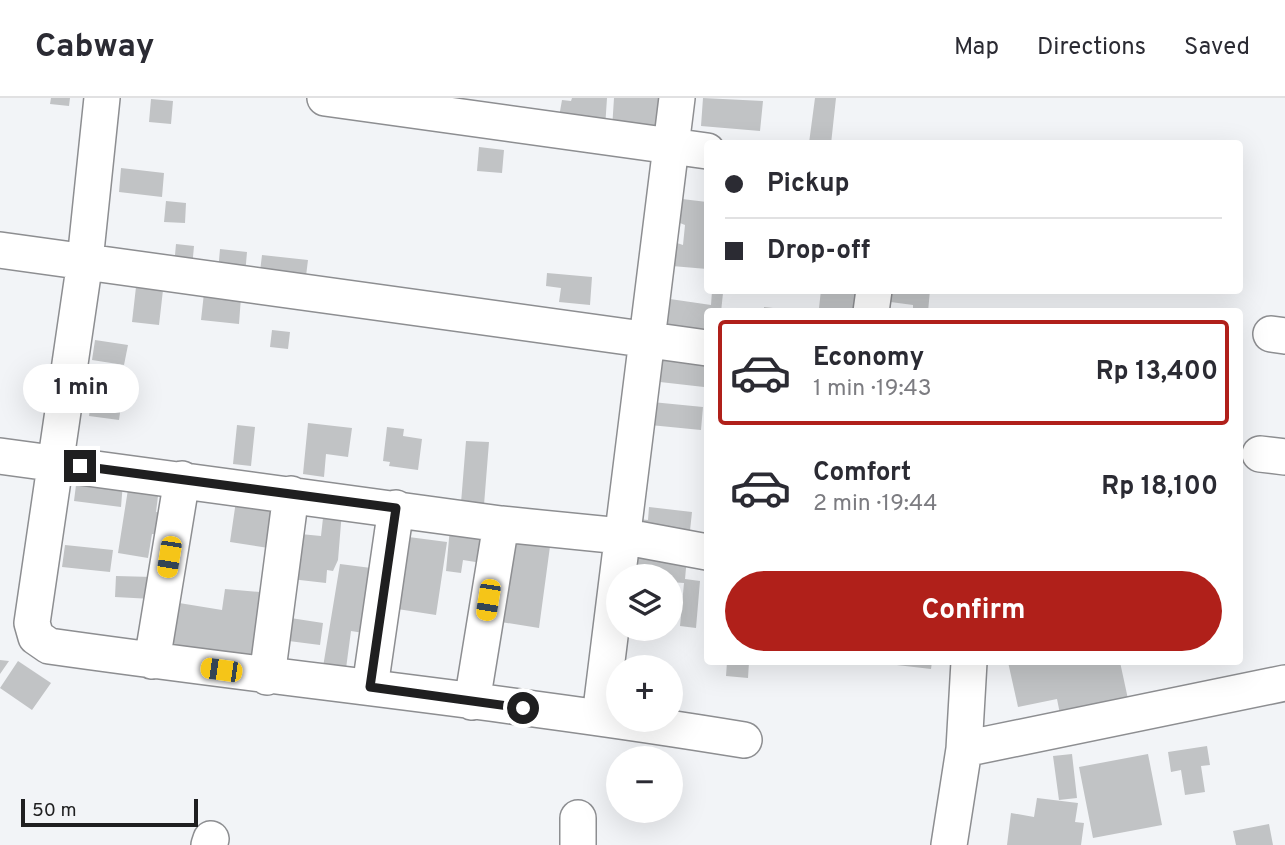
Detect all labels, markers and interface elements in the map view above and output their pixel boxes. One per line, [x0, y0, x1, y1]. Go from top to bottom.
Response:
text: Cabway [35, 27, 154, 69]
text: Map [954, 33, 999, 63]
text: Directions [1037, 33, 1146, 63]
text: Saved [1184, 33, 1250, 63]
text: Pickup [767, 168, 850, 201]
text: Drop-off [767, 235, 870, 268]
icon: car [729, 341, 792, 404]
text: Economy [813, 342, 924, 375]
text: Rp 13,400 [1096, 356, 1218, 389]
callout: 1 min [22, 364, 138, 414]
text: 1 min [53, 374, 109, 403]
text: 1 min · 19:43 [813, 375, 932, 404]
route end [64, 450, 96, 482]
icon: car [729, 456, 792, 519]
text: Comfort [813, 457, 911, 490]
text: Rp 18,100 [1101, 471, 1218, 504]
text: 2 min · 19:44 [813, 490, 938, 519]
car [156, 535, 183, 579]
map controls [606, 564, 683, 823]
button: layers [606, 564, 683, 641]
button: Confirm [725, 571, 1222, 651]
car [475, 578, 502, 622]
button: + [606, 655, 683, 732]
car [199, 657, 244, 683]
route start [507, 692, 539, 724]
button: − [606, 746, 683, 823]
scale bar [21, 796, 198, 828]
text: 50 m [32, 799, 77, 823]

